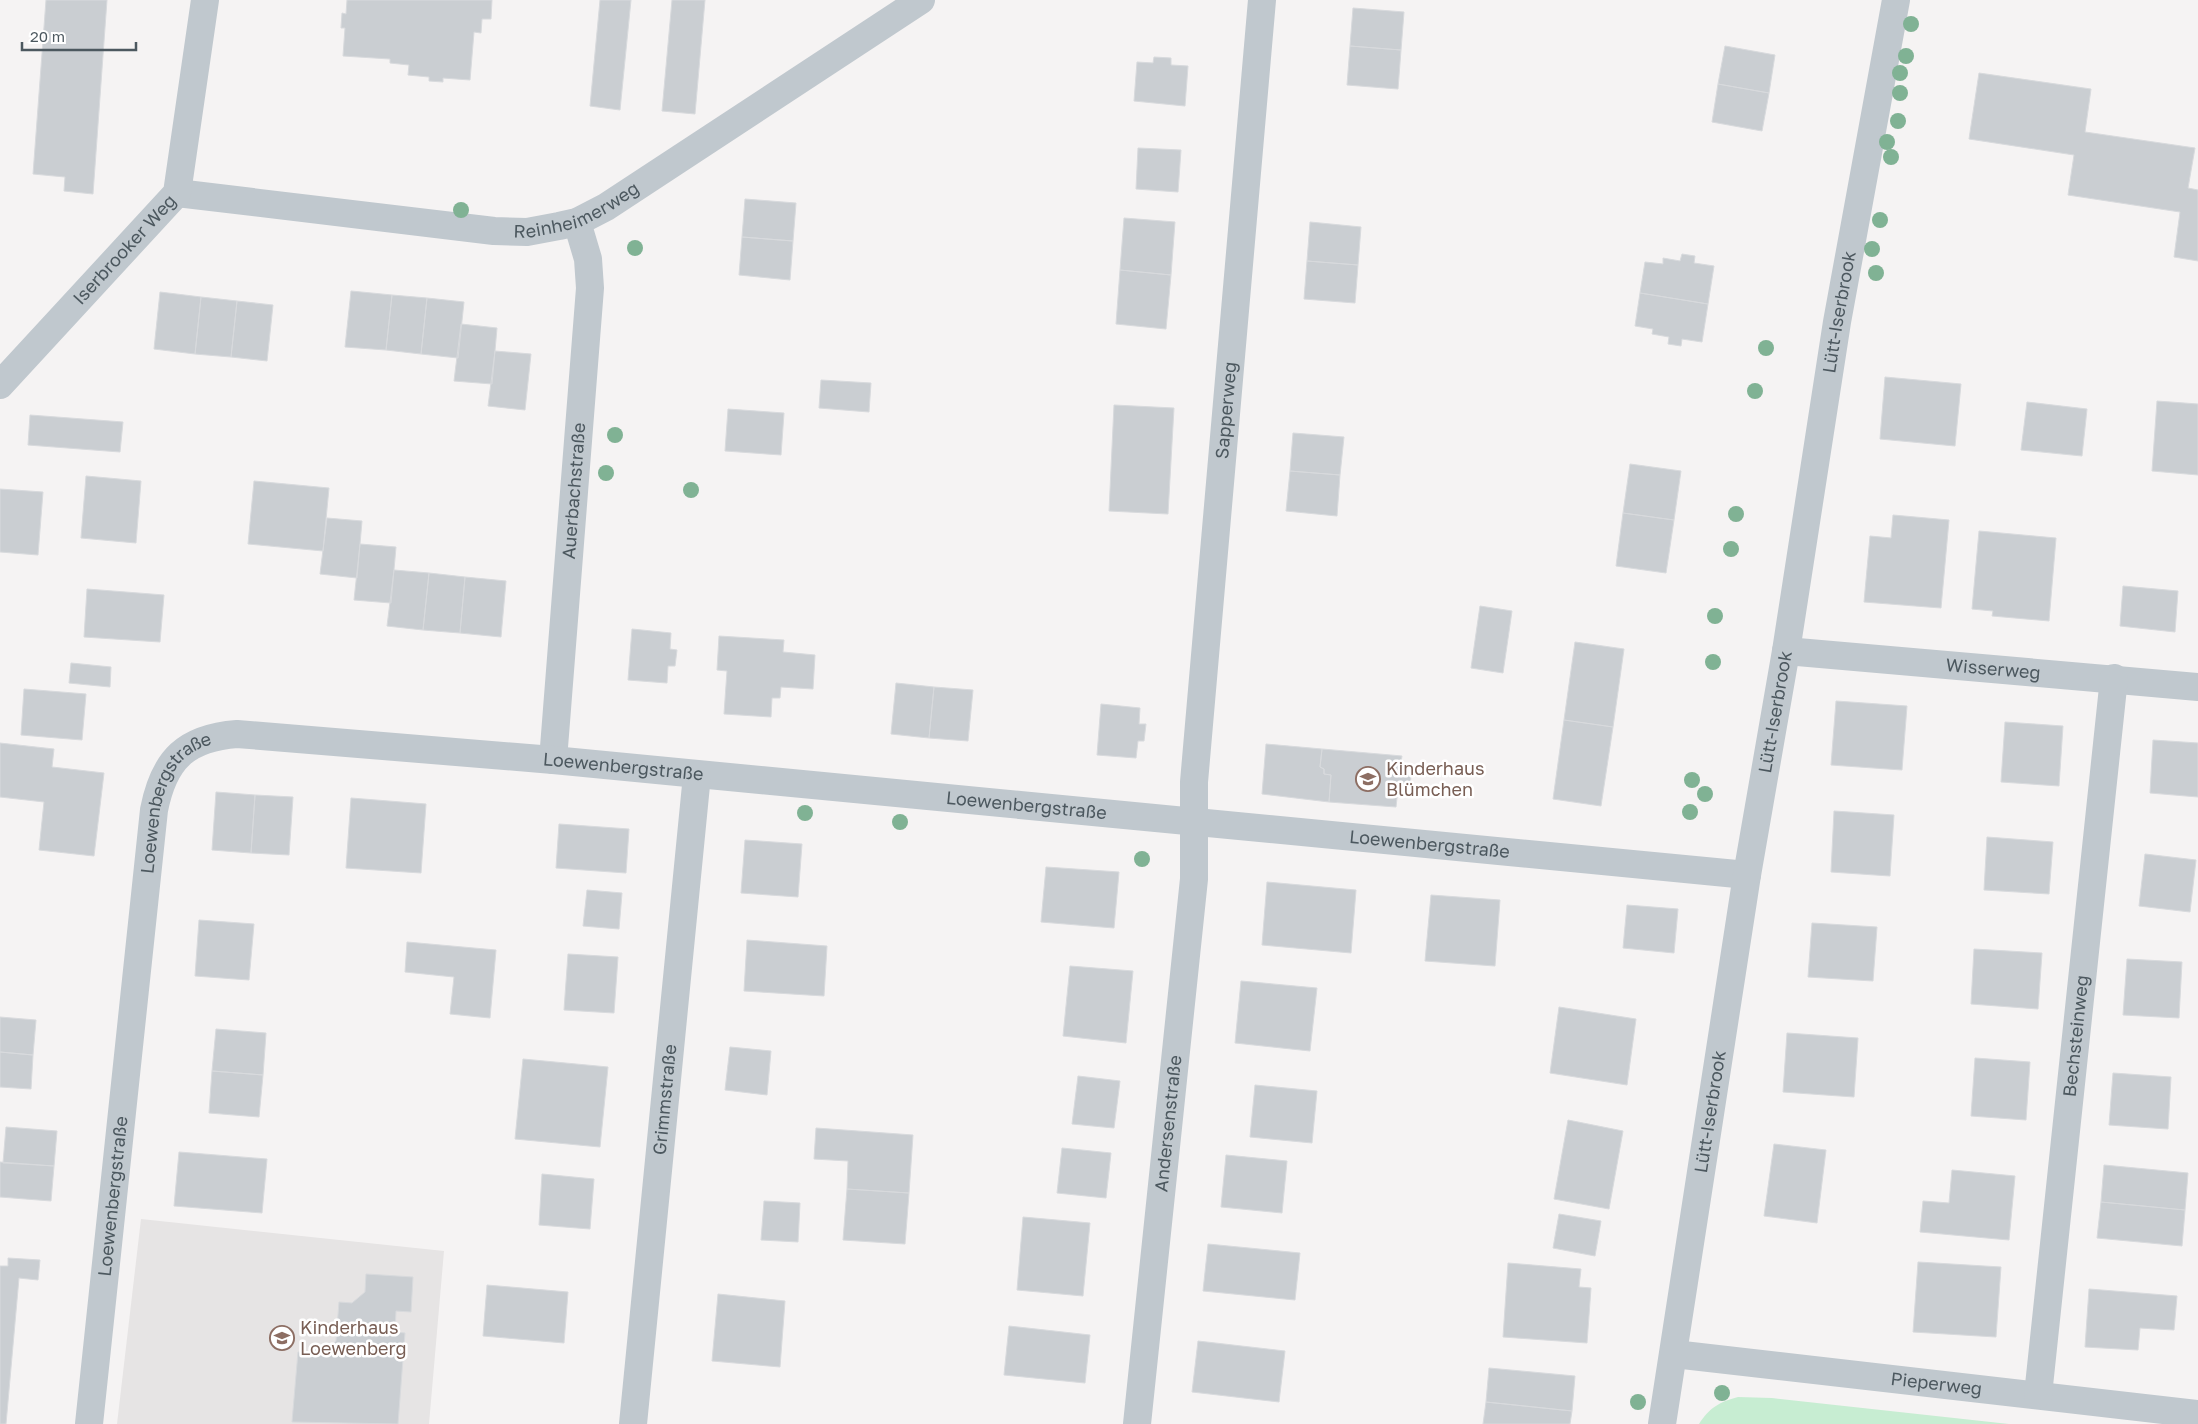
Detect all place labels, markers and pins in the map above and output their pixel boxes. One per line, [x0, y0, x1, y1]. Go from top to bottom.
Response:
place label: Kinderhaus Blümchen [1386, 757, 1485, 800]
school or university icon: Kinderhaus Blümchen [1355, 766, 1381, 792]
place label: Kinderhaus Loewenberg [300, 1316, 406, 1359]
school or university icon: Kinderhaus Loewenberg [269, 1325, 295, 1351]

